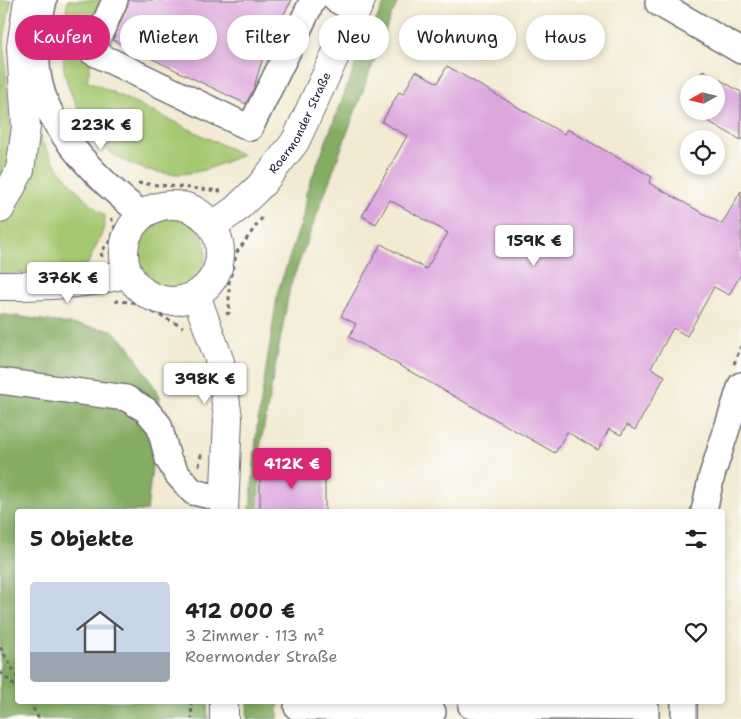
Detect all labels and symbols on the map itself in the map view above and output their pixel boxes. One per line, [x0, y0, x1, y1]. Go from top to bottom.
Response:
street label: Roermonder Straße [265, 69, 335, 177]
north arrow [680, 75, 725, 120]
pin: 223K € [60, 108, 142, 151]
pin: 159K € [493, 224, 575, 267]
pin: 376K € [27, 262, 109, 304]
pin: 398K € [164, 362, 246, 405]
pin: 412K € [251, 448, 333, 490]

